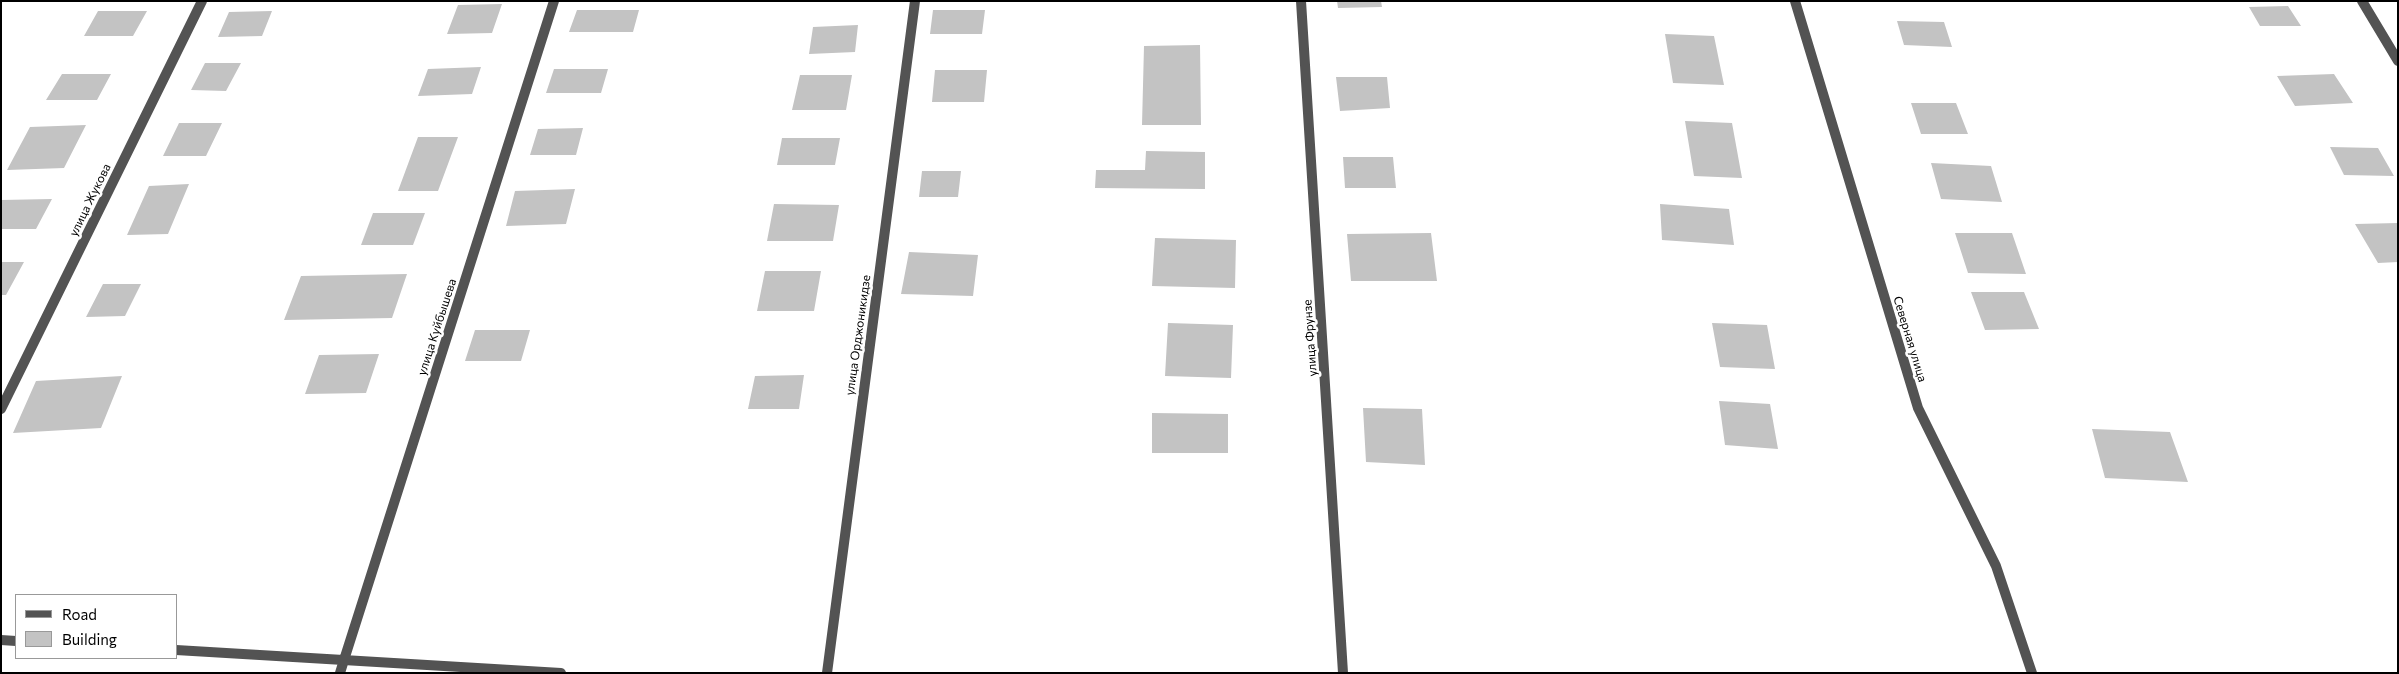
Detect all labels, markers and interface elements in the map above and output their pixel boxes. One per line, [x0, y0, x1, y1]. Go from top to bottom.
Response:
street label: улица Жукова [66, 161, 114, 239]
street label: улица Орджоникидзе [842, 274, 874, 396]
street label: улица Куйбышева [415, 277, 459, 377]
street label: Северная улица [1890, 294, 1930, 384]
street label: улица Фрунзе [1300, 299, 1320, 377]
legend [15, 594, 178, 659]
text: Road [62, 605, 97, 623]
text: Building [62, 630, 117, 648]

